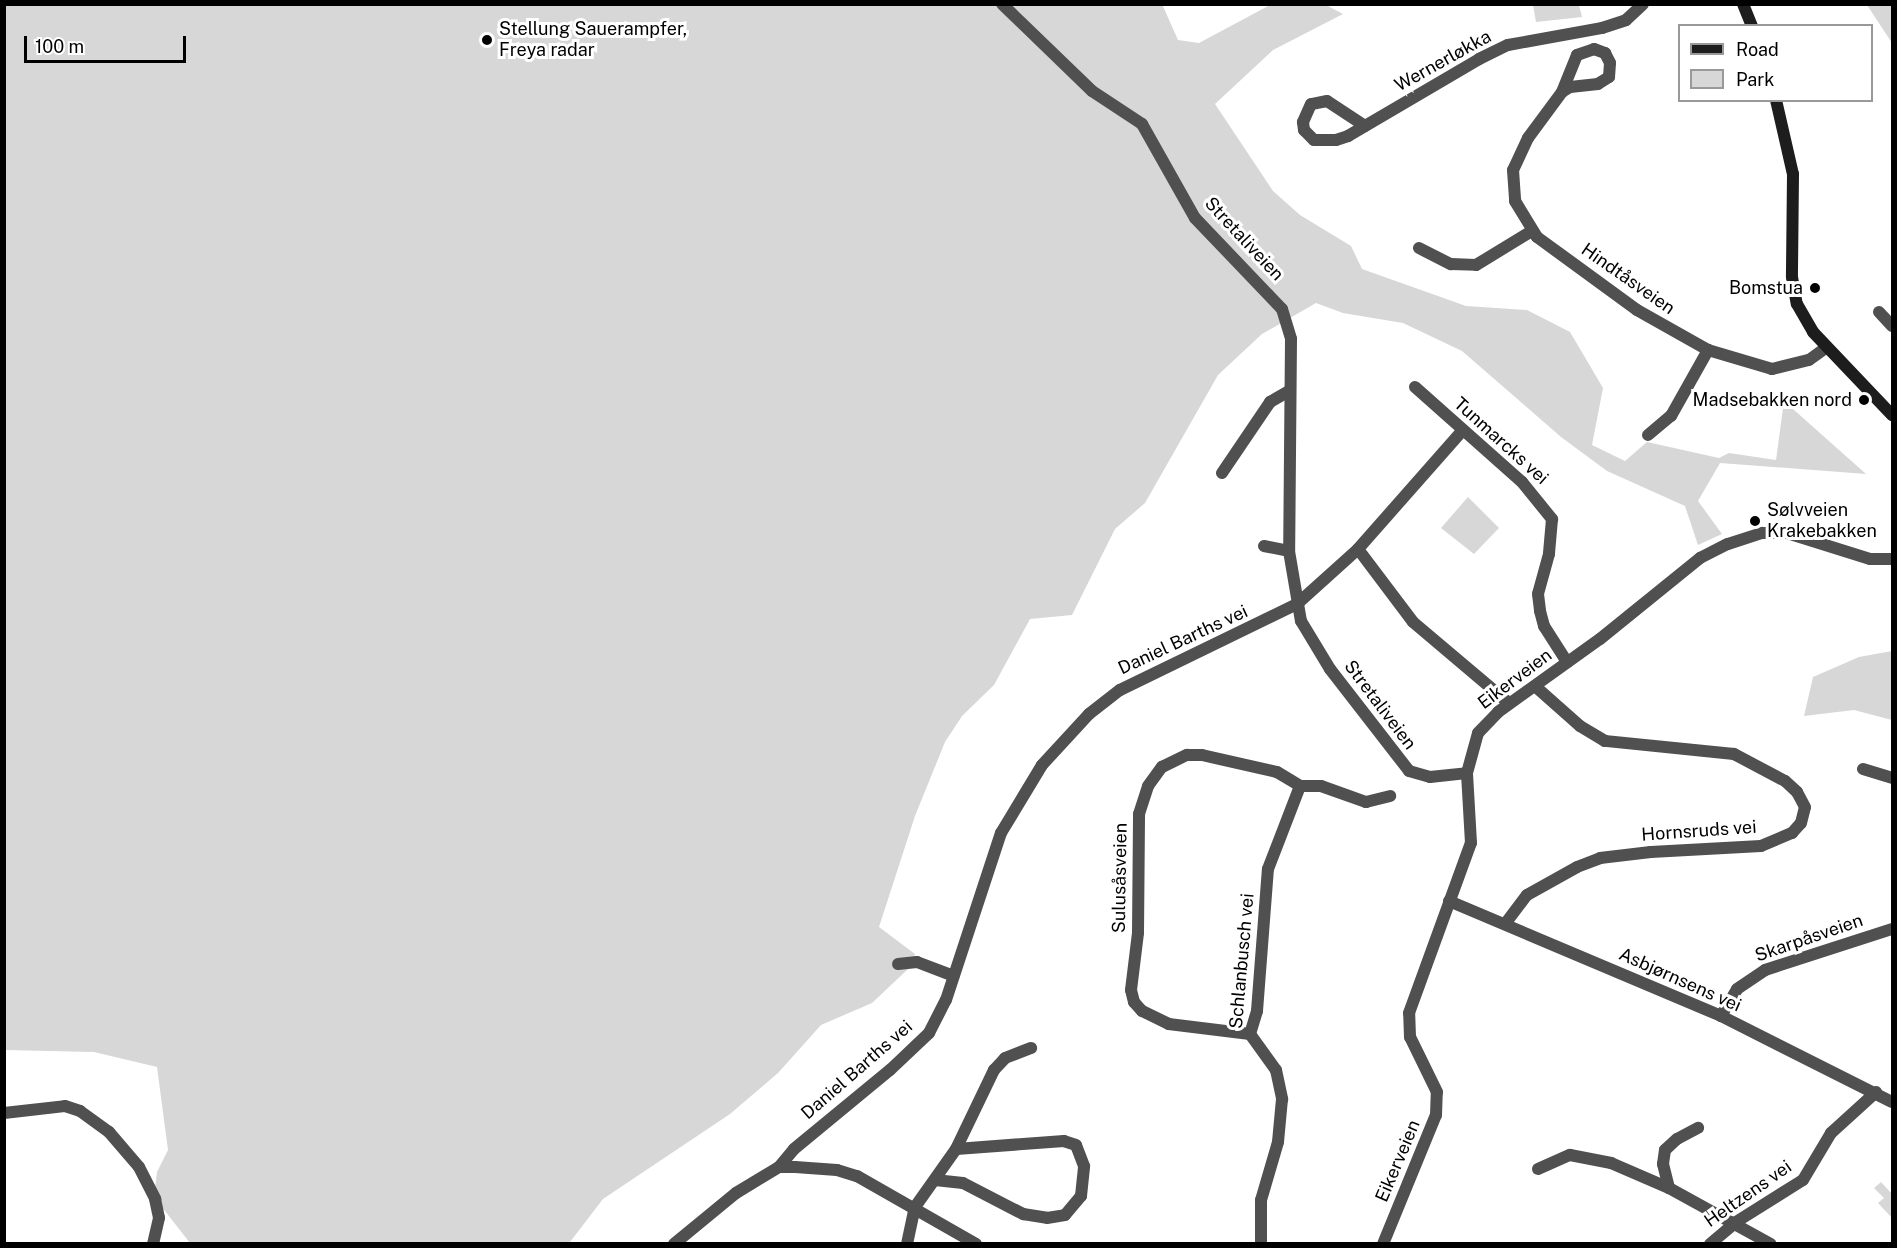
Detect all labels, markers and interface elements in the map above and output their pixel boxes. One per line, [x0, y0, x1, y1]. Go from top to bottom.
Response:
place label: Stellung Sauerampfer, Freya radar [499, 19, 687, 62]
scale bar [27, 24, 189, 62]
legend [1678, 24, 1873, 102]
street label: Wernerløkka [1391, 26, 1495, 96]
marker: Stellung Sauerampfer, Freya radar [480, 33, 494, 47]
text: 100 m [35, 36, 84, 57]
text: Road [1736, 39, 1779, 60]
text: Park [1736, 69, 1774, 90]
street label: Stretaliveien [1200, 193, 1288, 285]
street label: Hindtåsveien [1577, 239, 1679, 319]
place label: Bomstua [1729, 277, 1803, 299]
marker: Bomstua [1808, 281, 1822, 295]
place label: Madsebakken nord [1693, 389, 1852, 411]
street label: Tunmarcks vei [1449, 393, 1553, 489]
marker: Madsebakken nord [1857, 393, 1871, 407]
place label: Sølvveien Krakebakken [1767, 500, 1877, 542]
marker: Sølvveien Krakebakken [1748, 514, 1762, 528]
street label: Daniel Barths vei [1115, 601, 1251, 679]
street label: Eikerveien [1474, 644, 1556, 714]
street label: Stretaliveien [1339, 656, 1421, 754]
street label: Hornsruds vei [1641, 816, 1757, 846]
street label: Sulusåsveien [1108, 823, 1132, 933]
street label: Schlanbusch vei [1225, 892, 1259, 1030]
street label: Skarpåsveien [1752, 909, 1866, 967]
street label: Asbjørnsens vei [1615, 943, 1745, 1017]
street label: Daniel Barths vei [797, 1016, 917, 1124]
street label: Eikerveien [1371, 1117, 1425, 1205]
street label: Heltzens vei [1700, 1156, 1796, 1232]

